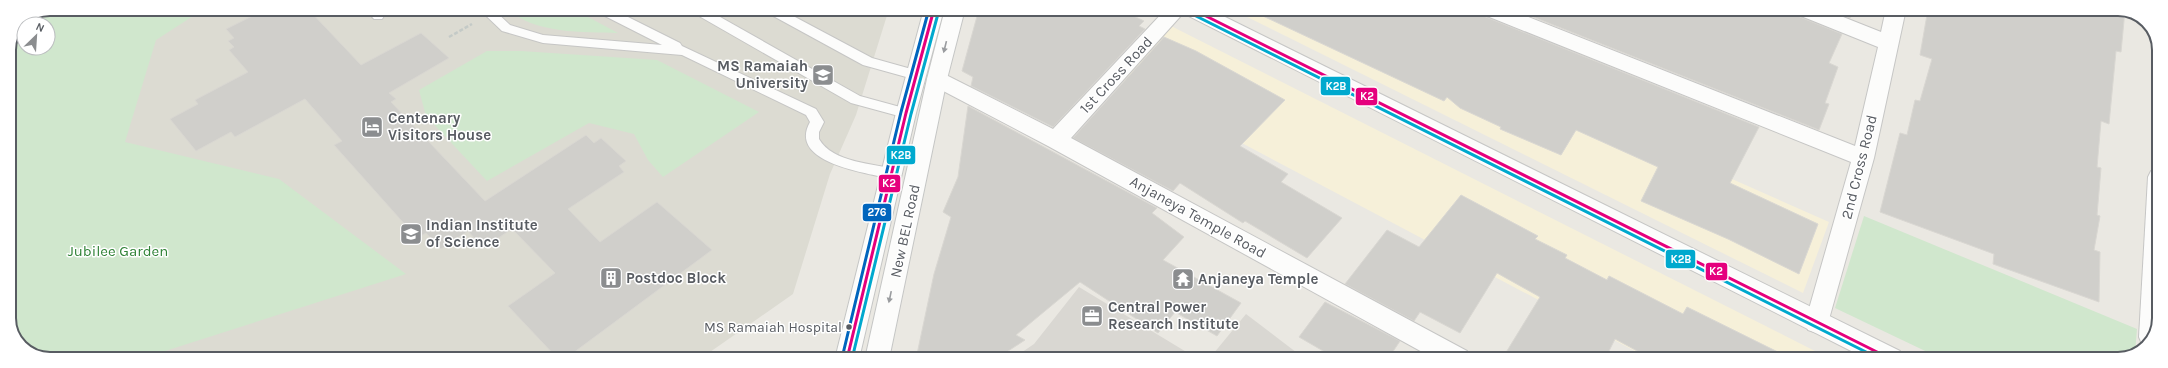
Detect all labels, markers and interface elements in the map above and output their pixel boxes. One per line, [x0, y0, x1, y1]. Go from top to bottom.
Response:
north arrow [16, 16, 56, 56]
text: N [34, 20, 46, 35]
street label: 1st Cross Road [1076, 33, 1156, 117]
one-way arrow [942, 41, 948, 53]
place label: MS Ramaiah University [717, 57, 808, 92]
school or university icon: MS Ramaiah University [810, 62, 836, 88]
line badge: K2B [1320, 76, 1351, 96]
text: K2B [1326, 80, 1346, 93]
line badge: K2 [1355, 87, 1378, 106]
text: K2 [1360, 90, 1374, 103]
place label: Centenary Visitors House [388, 109, 491, 144]
street label: 2nd Cross Road [1837, 113, 1881, 221]
hotel icon: Centenary Visitors House [359, 114, 385, 140]
line badge: K2B [886, 145, 916, 165]
text: K2B [891, 149, 911, 162]
street label: Anjaneya Temple Road [1127, 172, 1269, 262]
line badge: K2 [878, 174, 901, 193]
text: K2 [882, 177, 896, 190]
street label: New BEL Road [886, 183, 924, 279]
line badge: 276 [862, 203, 892, 222]
text: 276 [868, 206, 887, 219]
place label: Indian Institute of Science [426, 216, 538, 251]
school or university icon: Indian Institute of Science [398, 221, 424, 247]
park label: Jubilee Garden [68, 242, 168, 260]
line badge: K2B [1665, 249, 1696, 269]
text: K2B [1671, 253, 1691, 266]
line badge: K2 [1705, 262, 1728, 281]
building icon: Postdoc Block [598, 265, 624, 291]
text: K2 [1709, 265, 1723, 278]
temple icon: Anjaneya Temple [1170, 266, 1196, 292]
place label: Postdoc Block [626, 269, 726, 287]
place label: Anjaneya Temple [1198, 270, 1319, 288]
one-way arrow [887, 291, 893, 303]
place label: Central Power Research Institute [1108, 298, 1239, 333]
office icon: Central Power Research Institute [1079, 303, 1105, 329]
place label: MS Ramaiah Hospital [704, 319, 842, 336]
marker: MS Ramaiah Hospital [844, 322, 854, 332]

